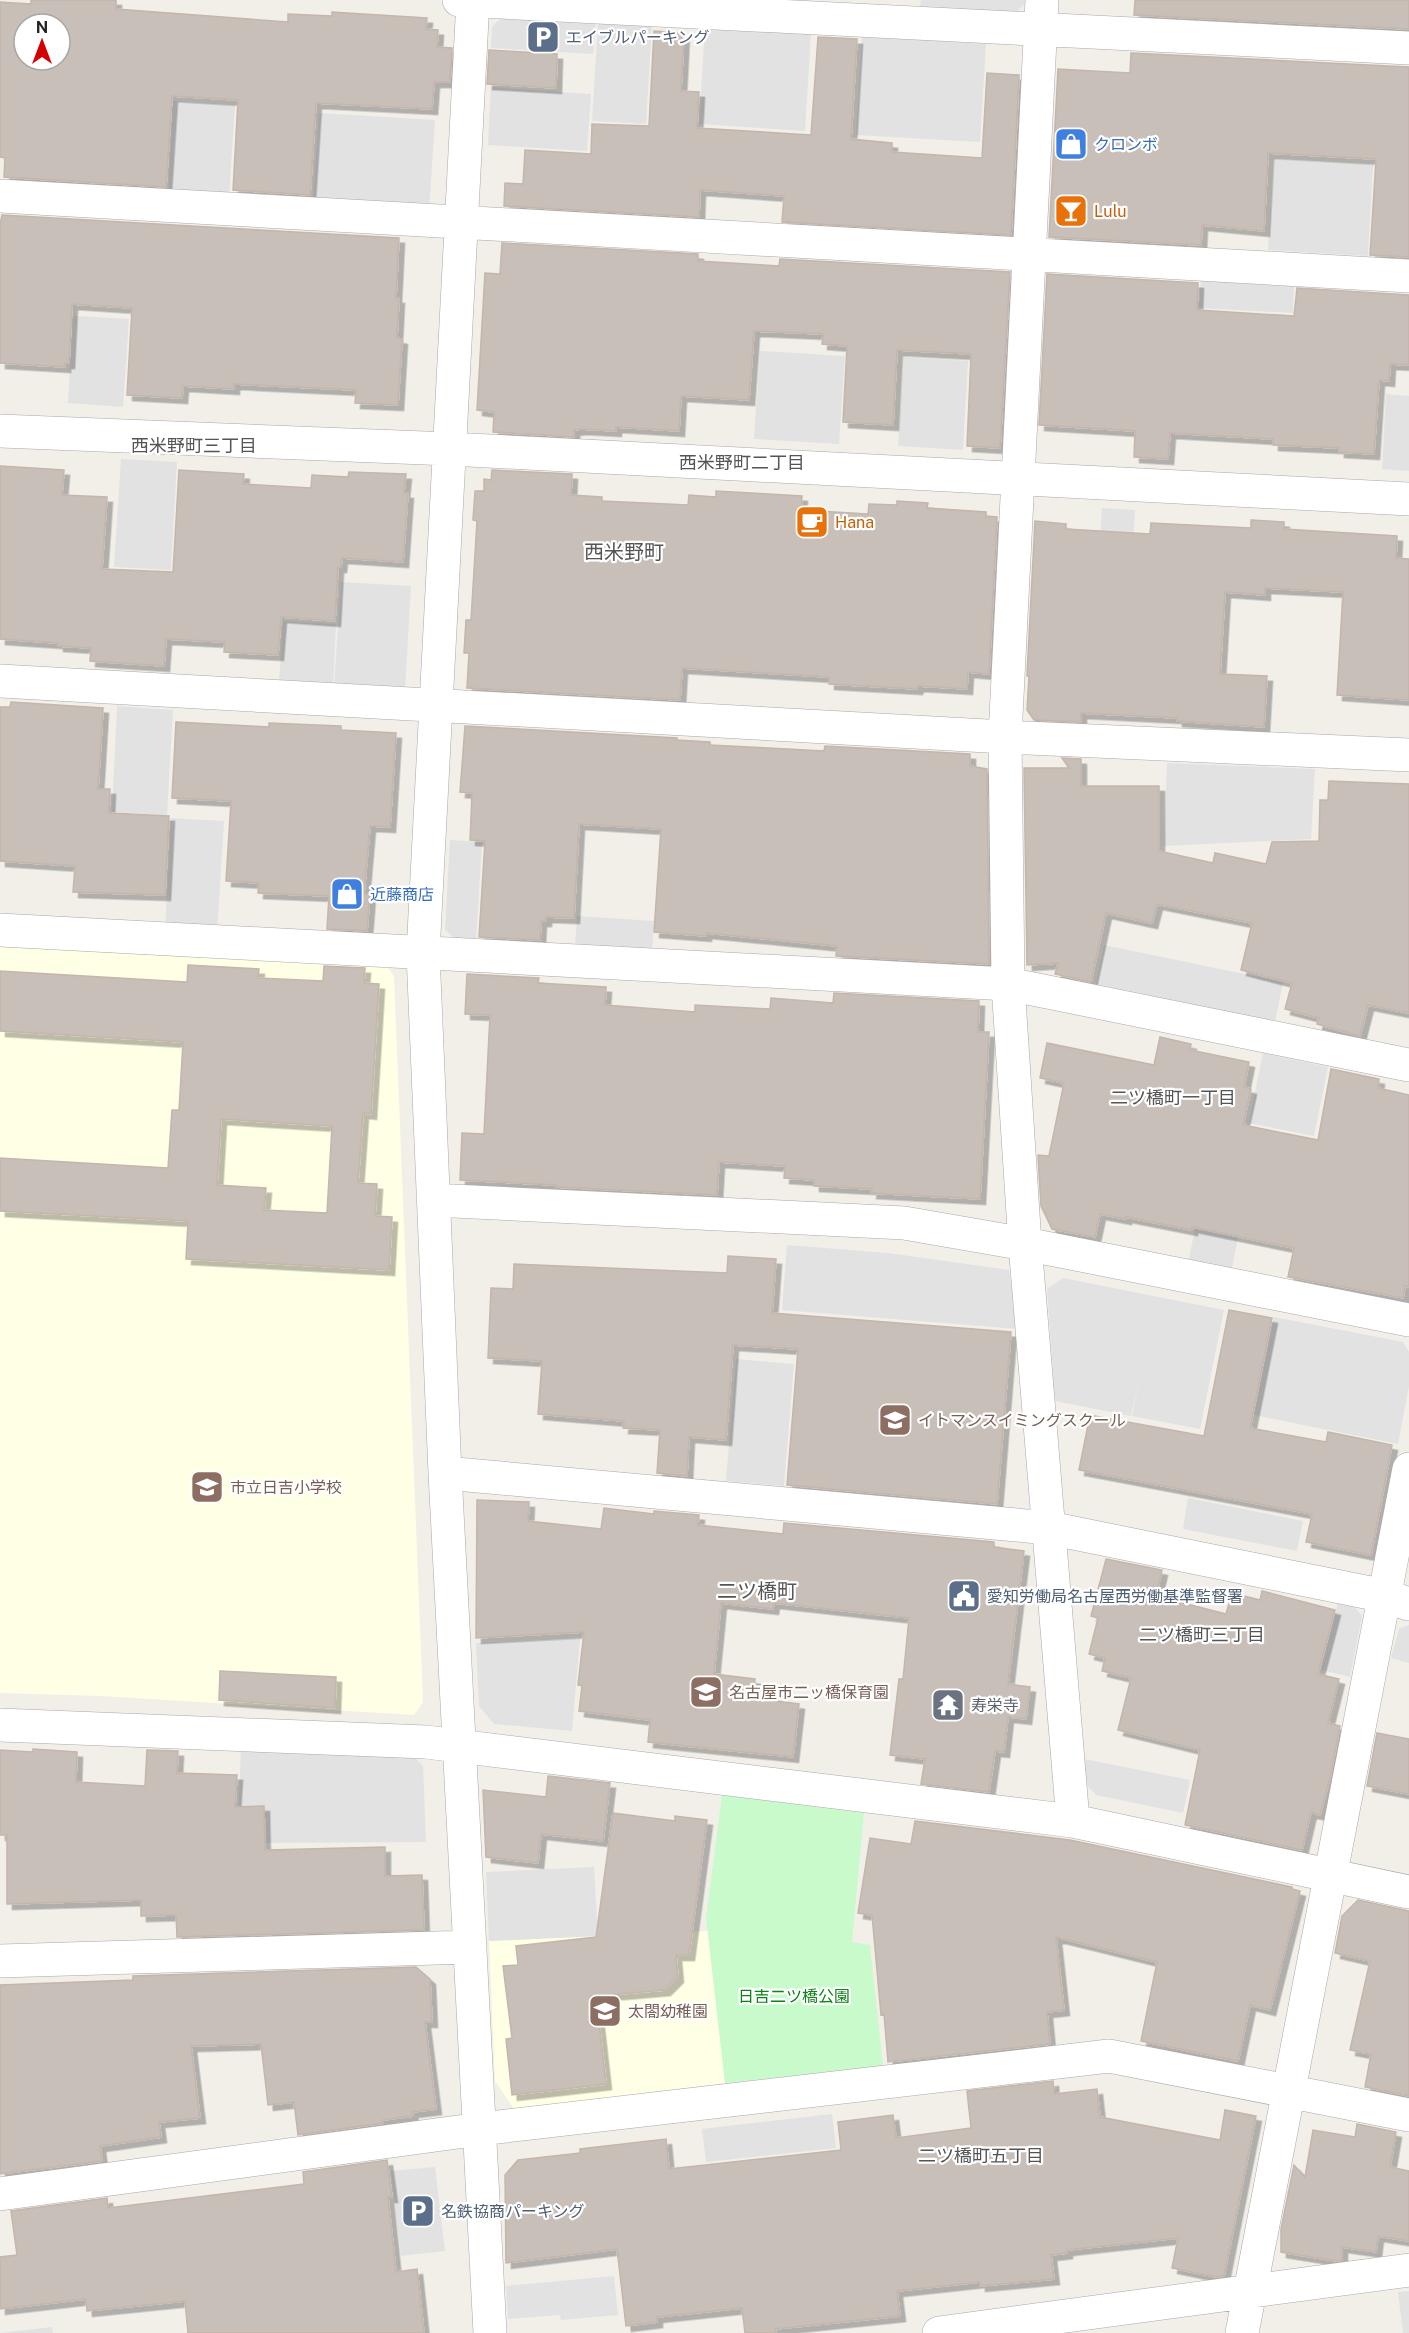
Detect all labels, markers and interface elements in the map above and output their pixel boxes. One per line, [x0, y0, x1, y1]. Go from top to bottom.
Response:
north arrow [12, 12, 72, 72]
text: N [36, 18, 48, 37]
parking icon: エイブルパーキング [525, 19, 561, 55]
place label: エイブルパーキング [566, 28, 710, 47]
shop icon: クロンボ [1053, 126, 1089, 162]
place label: クロンボ [1094, 135, 1158, 154]
bar icon: Lulu [1053, 193, 1089, 229]
place label: Lulu [1094, 202, 1127, 221]
district label: 西米野町三丁目 [131, 435, 257, 456]
district label: 西米野町二丁目 [679, 452, 805, 473]
cafe icon: Hana [794, 504, 830, 540]
place label: Hana [835, 513, 874, 532]
district label: 西米野町 [584, 540, 664, 564]
shop icon: 近藤商店 [329, 876, 365, 912]
place label: 近藤商店 [370, 885, 434, 904]
district label: 二ツ橋町一丁目 [1110, 1087, 1236, 1108]
school or university icon: イトマンスイミングスクール [877, 1402, 913, 1438]
place label: イトマンスイミングスクール [918, 1411, 1126, 1430]
school or university icon: 市立日吉小学校 [189, 1469, 225, 1505]
place label: 市立日吉小学校 [230, 1478, 342, 1497]
public building icon: 愛知労働局名古屋西労働基準監督署 [946, 1578, 982, 1614]
district label: 二ツ橋町 [717, 1579, 797, 1603]
place label: 愛知労働局名古屋西労働基準監督署 [987, 1587, 1243, 1606]
district label: 二ツ橋町三丁目 [1139, 1624, 1265, 1645]
school or university icon: 名古屋市二ッ橋保育園 [688, 1674, 724, 1710]
place label: 名古屋市二ッ橋保育園 [729, 1683, 889, 1702]
temple icon: 寿栄寺 [930, 1687, 966, 1723]
place label: 寿栄寺 [971, 1696, 1019, 1715]
park label: 日吉二ツ橋公園 [738, 1987, 850, 2006]
school or university icon: 太閤幼稚園 [587, 1993, 623, 2029]
place label: 太閤幼稚園 [628, 2002, 708, 2021]
district label: 二ツ橋町五丁目 [918, 2145, 1044, 2166]
parking icon: 名鉄協商パーキング [400, 2193, 436, 2229]
place label: 名鉄協商パーキング [441, 2202, 585, 2221]

